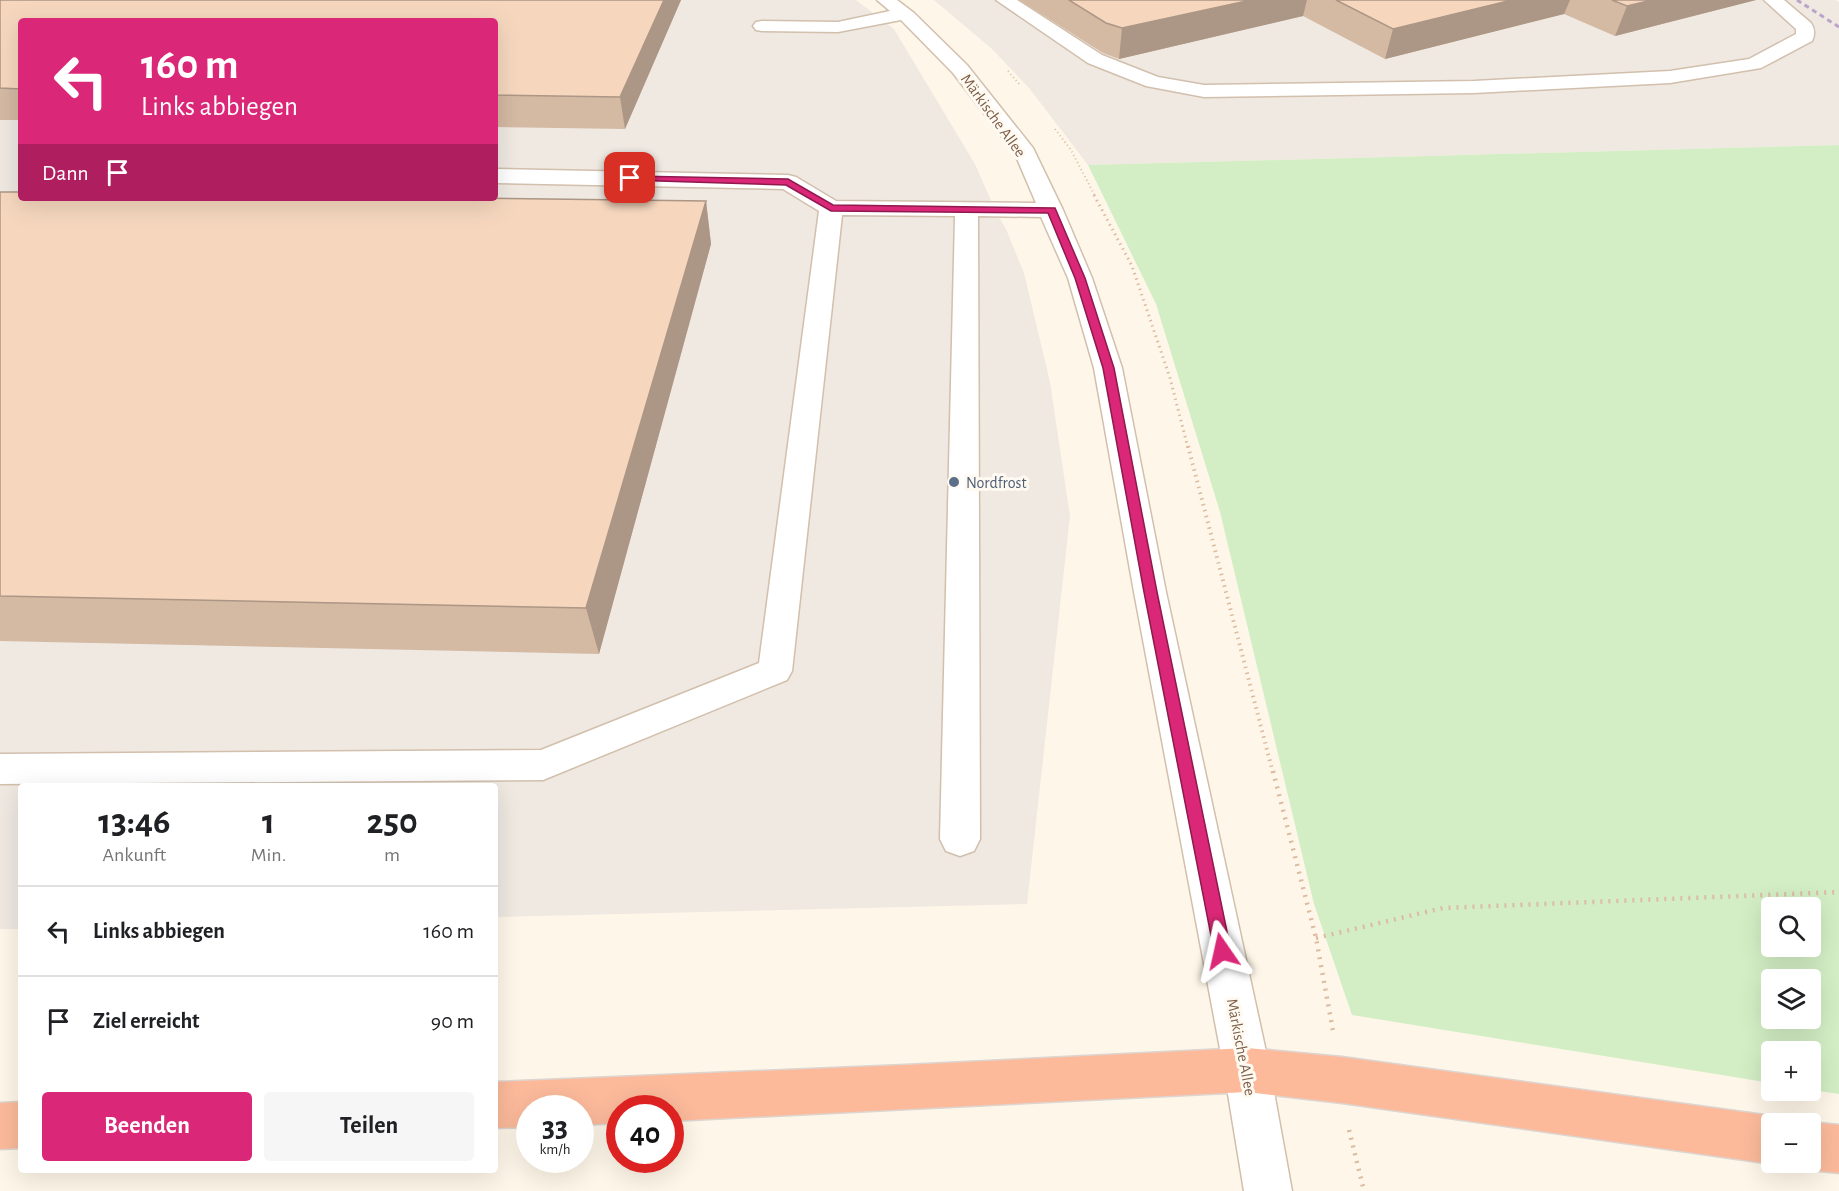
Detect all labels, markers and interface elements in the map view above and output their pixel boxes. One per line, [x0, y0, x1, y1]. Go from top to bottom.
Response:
icon: left [42, 42, 120, 120]
text: 160 m [141, 44, 239, 86]
street label: Märkische Allee [958, 71, 1029, 160]
text: Links abbiegen [141, 93, 298, 120]
pin [604, 152, 655, 203]
icon: arrive [101, 156, 134, 189]
icon: arrive [613, 161, 646, 194]
text: Dann [42, 162, 89, 184]
marker: Nordfrost [947, 475, 961, 489]
place label: Nordfrost [966, 475, 1027, 491]
text: 13:46 [98, 804, 170, 840]
text: 1 [262, 804, 275, 840]
text: 250 [366, 804, 418, 840]
text: Ankunft [103, 845, 166, 865]
text: Min. [251, 845, 286, 865]
text: m [384, 845, 400, 865]
map controls [1761, 897, 1821, 1173]
button: search [1761, 897, 1821, 957]
icon: left [42, 915, 75, 948]
position arrow [1190, 919, 1254, 983]
text: Links abbiegen [93, 920, 225, 942]
text: 160 m [423, 920, 474, 942]
button: layers [1761, 969, 1821, 1029]
street label: Märkische Allee [1224, 997, 1258, 1097]
icon: arrive [42, 1005, 75, 1038]
text: Ziel erreicht [93, 1010, 200, 1032]
text: 90 m [431, 1010, 474, 1032]
button: + [1761, 1041, 1821, 1101]
button: Beenden [42, 1092, 252, 1161]
button: Teilen [264, 1092, 474, 1161]
speed limit sign: 40 [606, 1095, 684, 1173]
text: 33 [542, 1112, 568, 1142]
button: − [1761, 1113, 1821, 1173]
text: km/h [540, 1142, 570, 1157]

